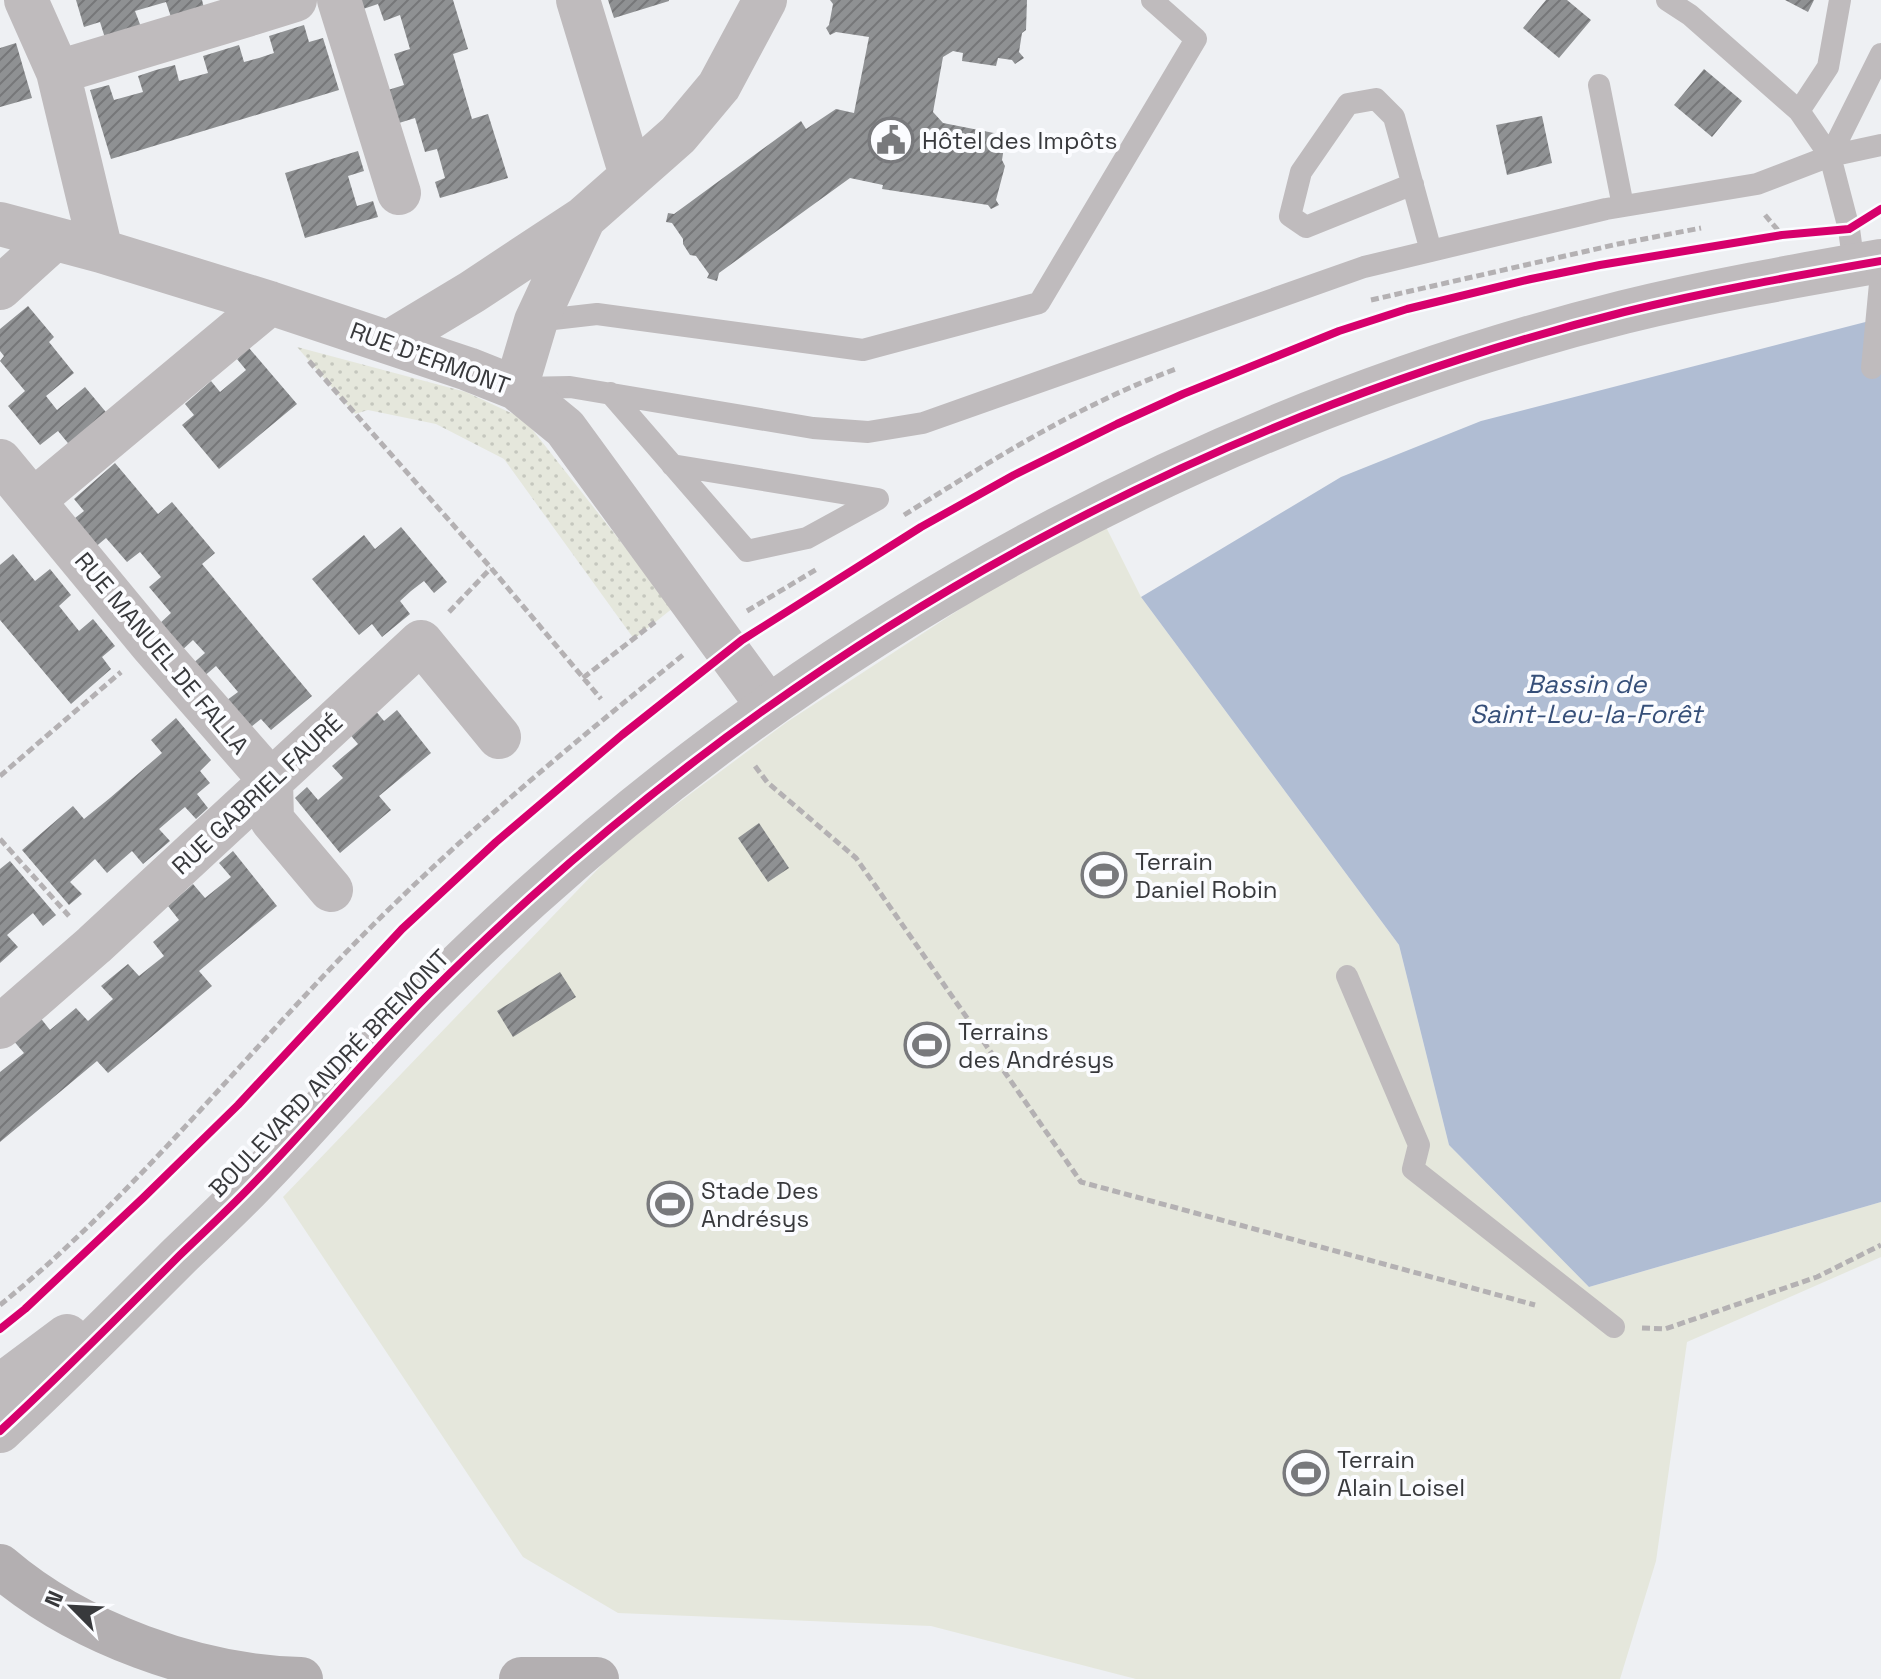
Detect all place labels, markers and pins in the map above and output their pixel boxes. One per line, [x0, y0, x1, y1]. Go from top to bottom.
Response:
public building icon: Hôtel des Impôts [867, 116, 915, 164]
place label: Hôtel des Impôts [922, 125, 1117, 156]
place label: Terrain Daniel Robin [1135, 846, 1278, 905]
sports icon: Terrain Daniel Robin [1080, 851, 1128, 899]
place label: Terrains des Andrésys [958, 1016, 1114, 1075]
sports icon: Terrains des Andrésys [903, 1021, 951, 1069]
place label: Stade Des Andrésys [701, 1175, 819, 1234]
sports icon: Stade Des Andrésys [646, 1180, 694, 1228]
place label: Terrain Alain Loisel [1337, 1444, 1465, 1503]
sports icon: Terrain Alain Loisel [1282, 1449, 1330, 1497]

